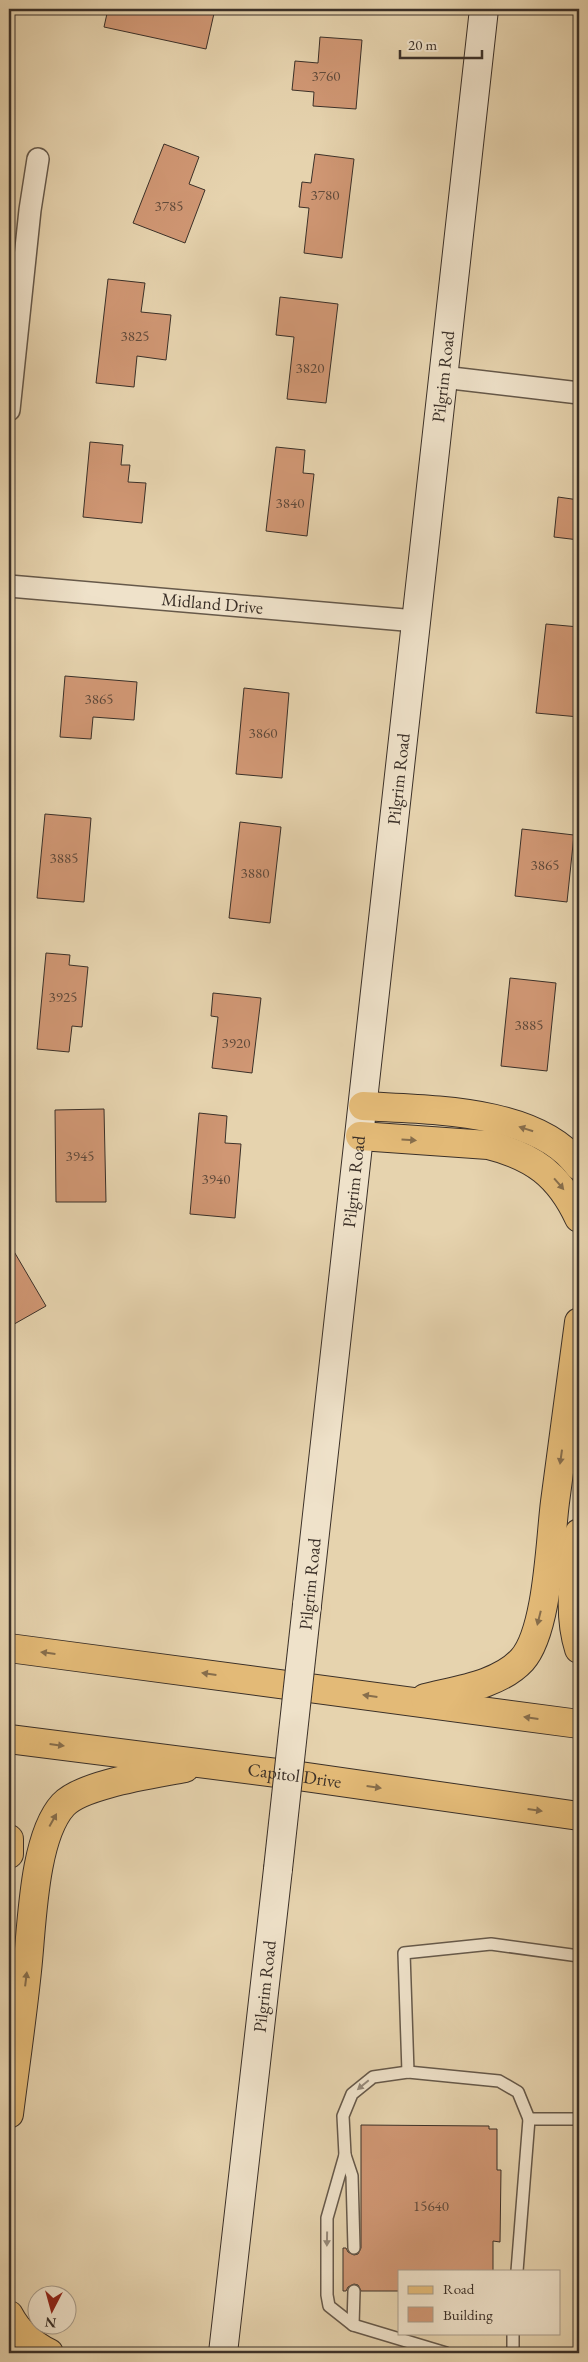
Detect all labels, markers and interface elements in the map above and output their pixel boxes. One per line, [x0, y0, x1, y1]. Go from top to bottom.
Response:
scale bar [400, 28, 483, 60]
text: 20 m [408, 35, 437, 54]
house number: 3760 [312, 66, 340, 85]
house number: 3780 [311, 185, 339, 204]
house number: 3785 [155, 196, 183, 215]
house number: 3825 [121, 326, 149, 345]
street label: Pilgrim Road [426, 328, 459, 424]
house number: 3820 [296, 358, 324, 377]
house number: 3840 [276, 493, 304, 512]
street label: Midland Drive [161, 587, 264, 619]
house number: 3865 [85, 689, 113, 708]
house number: 3860 [249, 723, 277, 742]
street label: Pilgrim Road [382, 731, 415, 826]
house number: 3885 [50, 848, 78, 867]
house number: 3865 [531, 855, 559, 874]
house number: 3880 [241, 863, 269, 882]
house number: 3925 [49, 987, 77, 1006]
house number: 3885 [515, 1015, 543, 1034]
house number: 3920 [222, 1033, 250, 1052]
one-way arrow [518, 1125, 533, 1132]
street label: Pilgrim Road [337, 1134, 370, 1229]
one-way arrow [401, 1136, 417, 1144]
house number: 3945 [66, 1146, 94, 1165]
house number: 3940 [202, 1169, 230, 1188]
one-way arrow [553, 1178, 564, 1191]
one-way arrow [557, 1449, 565, 1465]
street label: Pilgrim Road [293, 1536, 326, 1631]
one-way arrow [535, 1610, 543, 1625]
one-way arrow [39, 1649, 55, 1657]
one-way arrow [201, 1670, 217, 1678]
one-way arrow [362, 1692, 378, 1700]
one-way arrow [523, 1714, 539, 1722]
one-way arrow [49, 1741, 65, 1749]
street label: Capitol Drive [246, 1757, 343, 1793]
one-way arrow [367, 1783, 383, 1791]
one-way arrow [528, 1806, 544, 1814]
one-way arrow [49, 1814, 58, 1827]
street label: Pilgrim Road [248, 1938, 281, 2033]
one-way arrow [22, 1971, 30, 1987]
one-way arrow [356, 2080, 369, 2091]
house number: 15640 [413, 2196, 449, 2215]
one-way arrow [323, 2231, 331, 2247]
legend [398, 2270, 560, 2334]
text: Road [443, 2279, 475, 2298]
north arrow [28, 2284, 78, 2334]
text: Building [443, 2305, 493, 2324]
text: N [43, 2313, 57, 2332]

